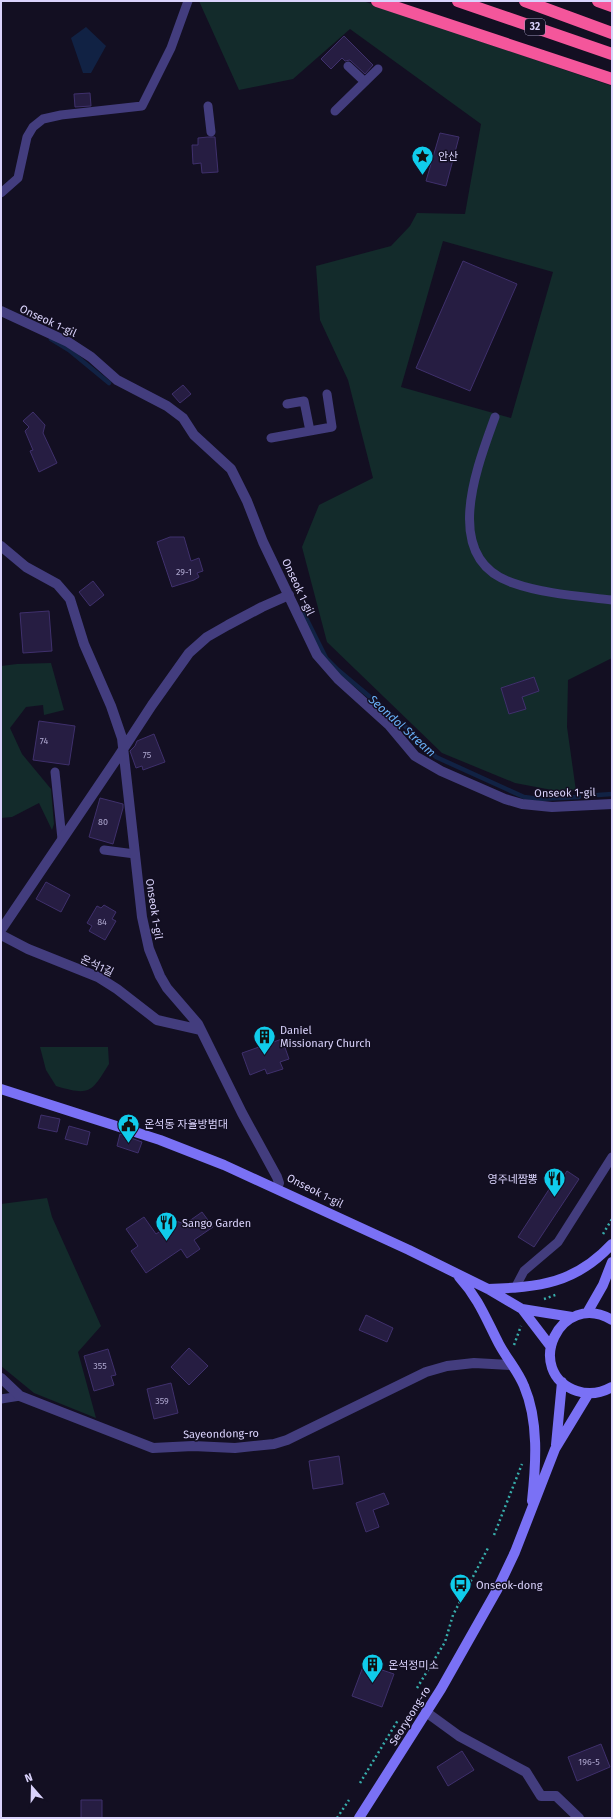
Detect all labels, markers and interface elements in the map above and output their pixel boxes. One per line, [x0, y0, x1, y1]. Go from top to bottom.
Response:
road number: 32 [525, 19, 545, 35]
place icon: 안산 [410, 143, 436, 176]
place label: 안산 [438, 150, 458, 163]
street label: Onseok 1-gil [17, 302, 79, 340]
street label: Onseok 1-gil [279, 556, 317, 618]
house number: 29-1 [176, 567, 192, 577]
water label: Seondol Stream [365, 692, 438, 760]
house number: 74 [40, 736, 48, 746]
house number: 75 [143, 750, 152, 760]
street label: Onseok 1-gil [534, 786, 596, 800]
house number: 80 [98, 817, 108, 827]
street label: Onseok 1-gil [143, 878, 165, 940]
house number: 84 [97, 917, 107, 927]
street label: 온석1길 [78, 953, 116, 979]
building icon: Daniel Missionary Church [252, 1023, 278, 1056]
place label: Daniel Missionary Church [280, 1024, 371, 1050]
public building icon: 온석동 자율방범대 [116, 1111, 142, 1144]
place label: 온석동 자율방범대 [144, 1118, 228, 1131]
restaurant icon: 영주네짬뽕 [541, 1166, 567, 1199]
street label: Onseok 1-gil [285, 1171, 345, 1211]
place label: 영주네짬뽕 [487, 1173, 538, 1186]
restaurant icon: Sango Garden [153, 1210, 179, 1243]
place label: Sango Garden [182, 1217, 251, 1230]
house number: 355 [93, 1361, 107, 1371]
house number: 359 [155, 1396, 169, 1406]
street label: Sayeondong-ro [183, 1427, 259, 1441]
bus stop icon: Onseok-dong [447, 1572, 473, 1605]
place label: Onseok-dong [476, 1579, 543, 1592]
building icon: 온석정미소 [360, 1652, 386, 1685]
place label: 온석정미소 [388, 1659, 439, 1672]
street label: Seoryeong-ro [387, 1684, 433, 1748]
house number: 196-5 [578, 1757, 600, 1767]
north arrow [12, 1767, 52, 1807]
text: N [23, 1771, 34, 1785]

